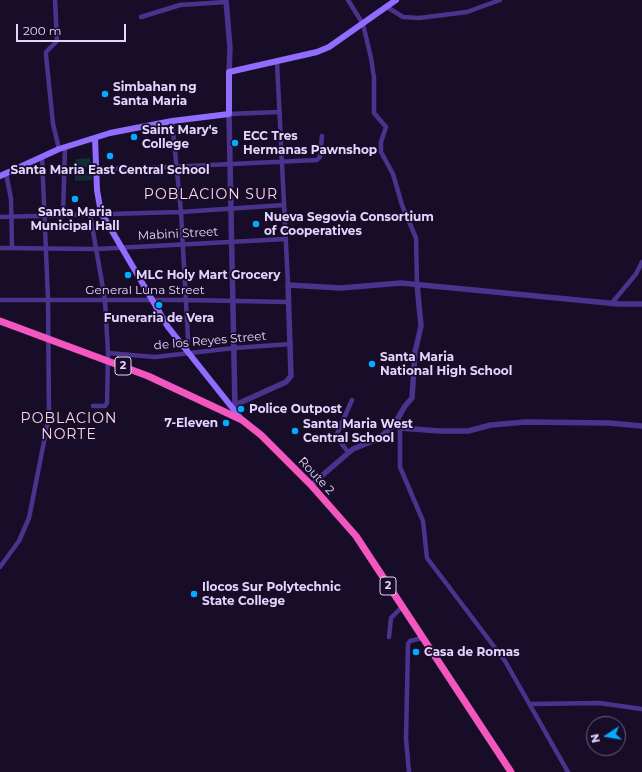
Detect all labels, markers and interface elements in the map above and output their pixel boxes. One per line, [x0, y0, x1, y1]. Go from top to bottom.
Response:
scale bar [18, 16, 128, 42]
text: 200 m [23, 23, 62, 38]
place label: Simbahan ng Santa Maria [113, 80, 197, 108]
marker: Simbahan ng Santa Maria [100, 89, 110, 99]
place label: Saint Mary's College [142, 123, 218, 151]
place label: ECC Tres Hermanas Pawnshop [243, 129, 377, 157]
marker: Saint Mary's College [129, 132, 139, 142]
marker: ECC Tres Hermanas Pawnshop [230, 138, 240, 148]
marker: Santa Maria East Central School [105, 151, 115, 161]
place label: Santa Maria East Central School [10, 163, 210, 177]
district label: POBLACION SUR [144, 187, 278, 203]
marker: Santa Maria Municipal Hall [70, 194, 80, 204]
place label: Santa Maria Municipal Hall [30, 205, 120, 233]
place label: Nueva Segovia Consortium of Cooperatives [264, 210, 434, 238]
marker: Nueva Segovia Consortium of Cooperatives [251, 219, 261, 229]
street label: Mabini Street [137, 225, 219, 243]
place label: MLC Holy Mart Grocery [136, 268, 280, 282]
marker: MLC Holy Mart Grocery [123, 270, 133, 280]
street label: General Luna Street [85, 283, 205, 297]
marker: Funeraria de Vera [154, 300, 164, 310]
place label: Funeraria de Vera [104, 311, 214, 325]
street label: de los Reyes Street [153, 329, 267, 353]
place label: Santa Maria National High School [380, 350, 512, 378]
road number: 2 [115, 357, 131, 375]
marker: Santa Maria National High School [367, 359, 377, 369]
place label: Police Outpost [249, 402, 342, 416]
marker: Police Outpost [236, 404, 246, 414]
district label: POBLACION NORTE [21, 411, 117, 444]
place label: 7-Eleven [165, 416, 218, 430]
place label: Santa Maria West Central School [303, 417, 413, 445]
marker: 7-Eleven [221, 418, 231, 428]
marker: Santa Maria West Central School [290, 426, 300, 436]
street label: Route 2 [295, 454, 337, 498]
road number: 2 [380, 577, 396, 595]
place label: Ilocos Sur Polytechnic State College [202, 580, 341, 608]
marker: Ilocos Sur Polytechnic State College [189, 589, 199, 599]
place label: Casa de Romas [424, 645, 520, 659]
marker: Casa de Romas [411, 647, 421, 657]
north arrow [586, 716, 626, 756]
text: N [587, 732, 603, 744]

